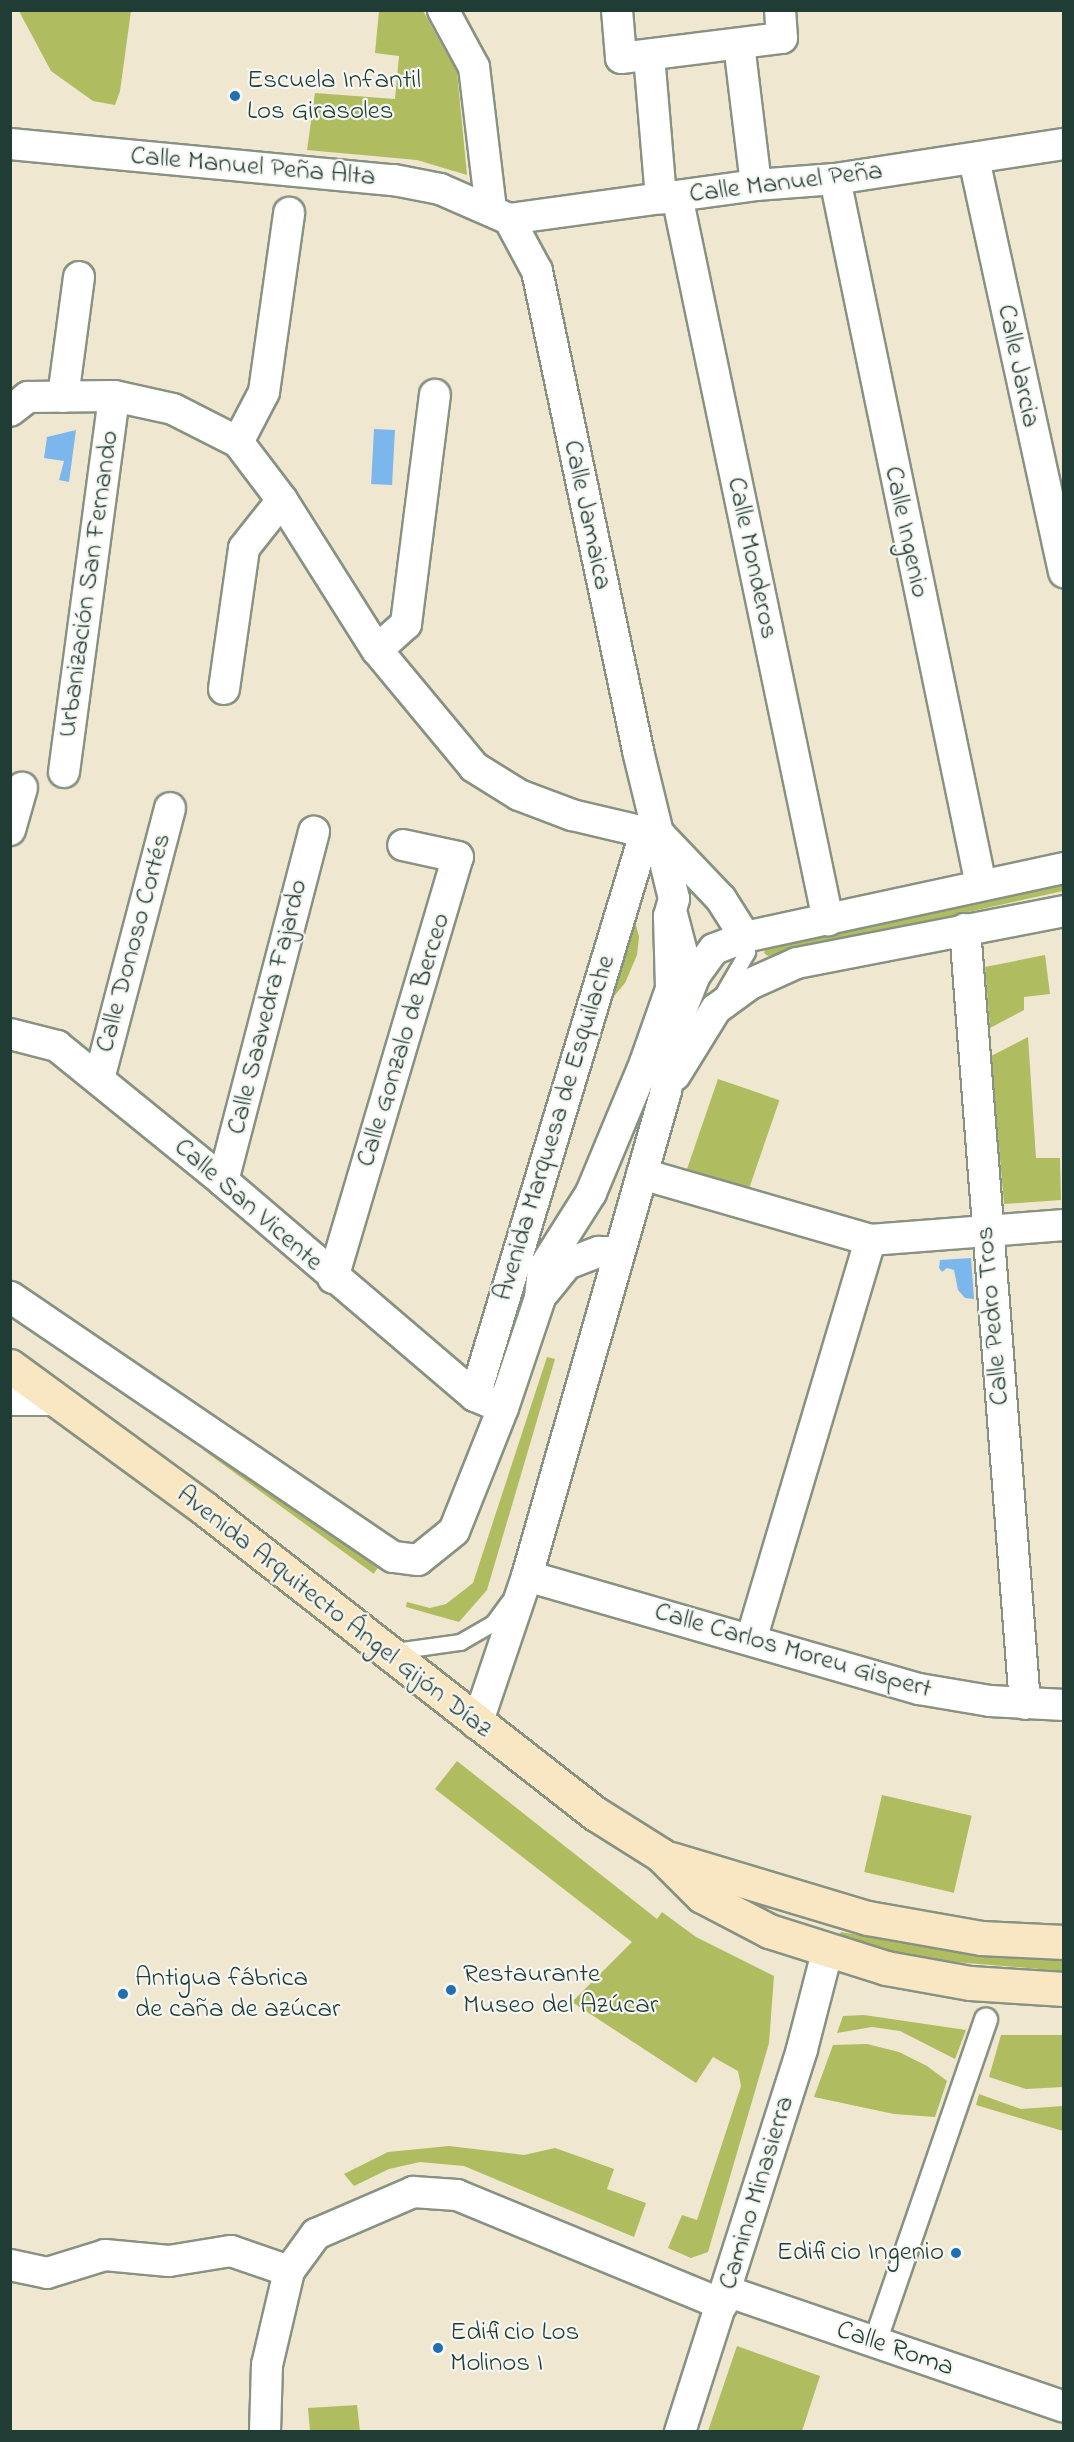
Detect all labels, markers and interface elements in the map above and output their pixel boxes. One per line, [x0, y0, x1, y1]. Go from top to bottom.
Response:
place label: Escuela Infantil Los Girasoles [247, 64, 421, 127]
marker: Escuela Infantil Los Girasoles [228, 89, 242, 103]
street label: Calle Manuel Peña Alta [129, 140, 377, 194]
street label: Calle Manuel Peña [688, 155, 884, 211]
street label: Calle Jarcia [989, 302, 1047, 430]
street label: Urbanización San Fernando [51, 428, 127, 740]
street label: Calle Jamaica [555, 437, 619, 593]
street label: Calle Ingenio [876, 463, 936, 601]
street label: Calle Monderos [719, 474, 785, 642]
street label: Calle Donoso Cortés [89, 830, 179, 1056]
street label: Calle Saavedra Fajardo [221, 876, 315, 1138]
street label: Calle Gonzalo de Berceo [350, 909, 458, 1171]
street label: Avenida Marquesa de Esquilache [487, 951, 623, 1305]
street label: Calle San Vicente [167, 1132, 329, 1278]
street label: Calle Pedro Tros [969, 1225, 1017, 1407]
street label: Avenida Arquitecto Ángel Gijón Díaz [170, 1479, 498, 1745]
street label: Calle Carlos Moreu Gispert [651, 1596, 935, 1706]
place label: Restaurante Museo del Azúcar [463, 1958, 658, 2021]
place label: Antigua fábrica de caña de azúcar [135, 1962, 340, 2025]
marker: Restaurante Museo del Azúcar [444, 1983, 458, 1997]
marker: Antigua fábrica de caña de azúcar [116, 1987, 130, 2001]
street label: Camino Minasierra [712, 2092, 802, 2294]
place label: Edificio Ingenio [776, 2237, 944, 2269]
marker: Edificio Ingenio [949, 2246, 963, 2260]
street label: Calle Roma [832, 2314, 958, 2384]
place label: Edificio Los Molinos I [450, 2316, 579, 2379]
marker: Edificio Los Molinos I [431, 2341, 445, 2355]

